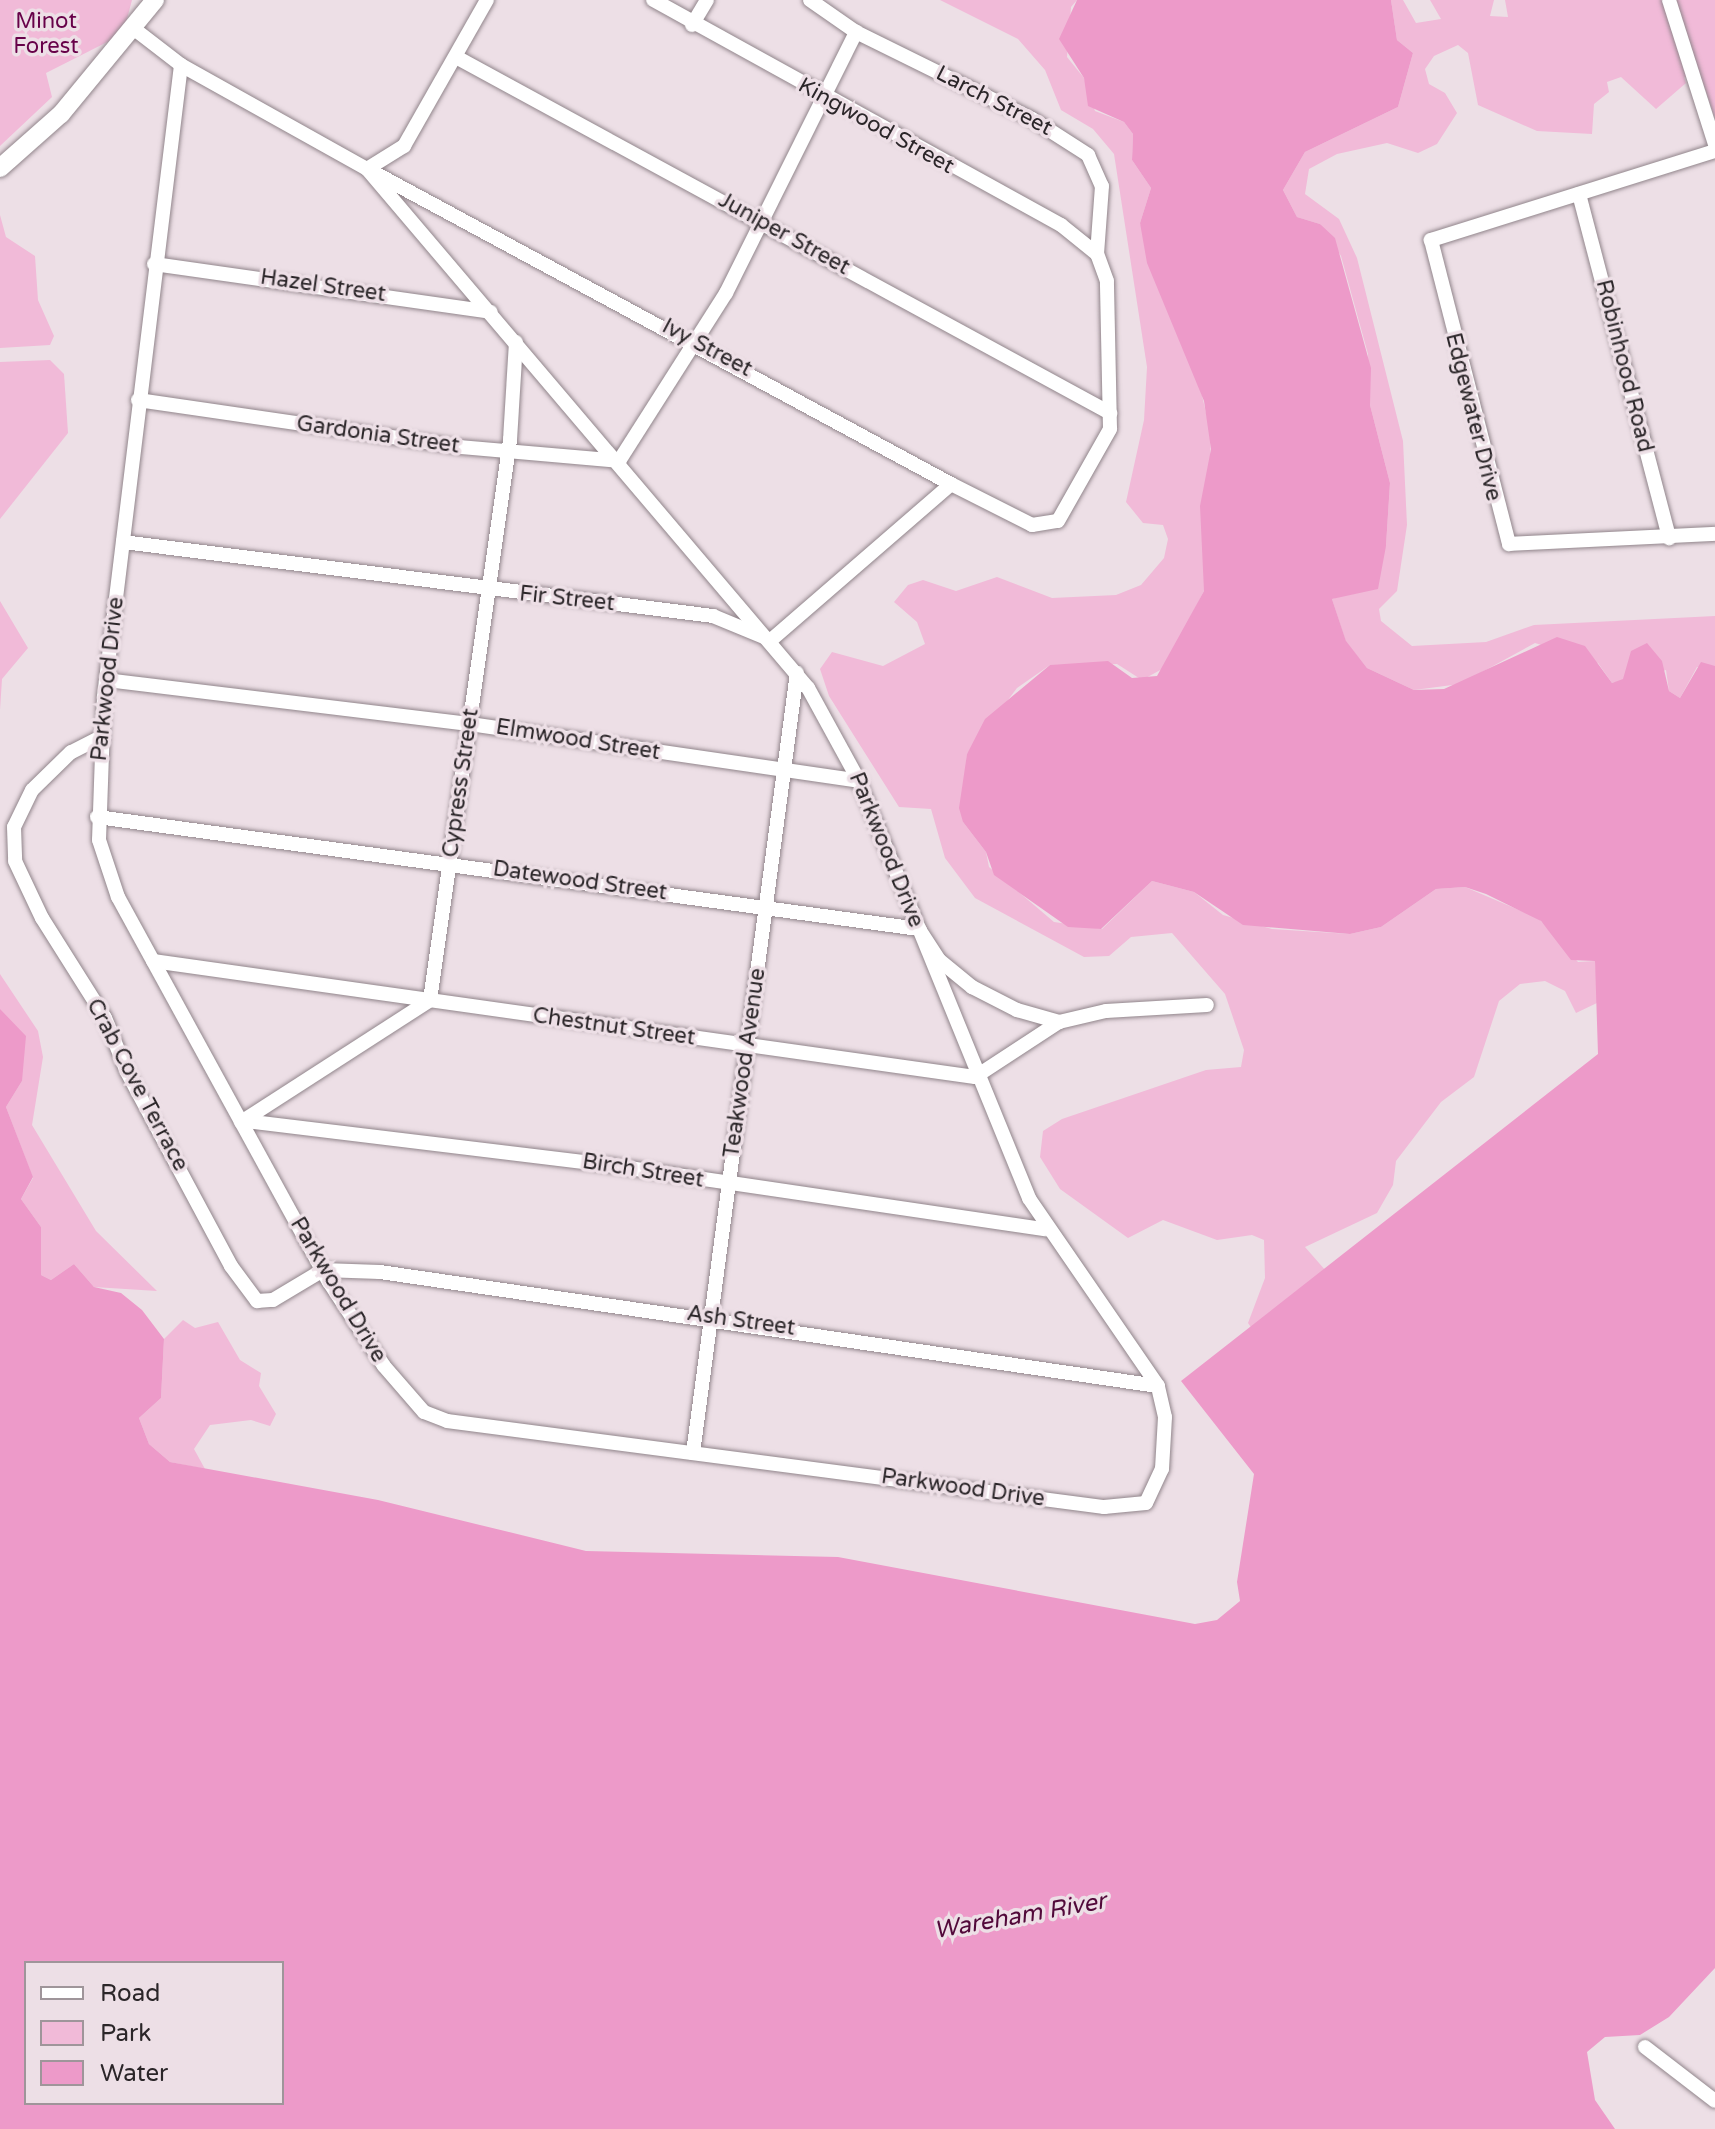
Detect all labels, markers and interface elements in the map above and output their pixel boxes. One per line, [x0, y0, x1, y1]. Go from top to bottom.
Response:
park label: Minot Forest [13, 8, 79, 60]
street label: Larch Street [931, 60, 1057, 142]
street label: Kingwood Street [794, 72, 958, 180]
street label: Juniper Street [714, 187, 854, 281]
street label: Hazel Street [259, 264, 387, 308]
street label: Robinhood Road [1590, 277, 1658, 455]
street label: Ivy Street [657, 313, 757, 383]
street label: Edgewater Drive [1439, 330, 1507, 504]
street label: Gardonia Street [295, 411, 461, 459]
street label: Fir Street [518, 581, 616, 617]
street label: Parkwood Drive [86, 596, 130, 762]
street label: Cypress Street [437, 707, 485, 859]
street label: Elmwood Street [494, 714, 662, 766]
street label: Parkwood Drive [843, 769, 929, 931]
street label: Datewood Street [491, 856, 669, 906]
street label: Teakwood Avenue [719, 967, 771, 1159]
street label: Crab Cove Terrace [80, 994, 194, 1176]
street label: Chestnut Street [531, 1003, 697, 1051]
street label: Birch Street [581, 1148, 705, 1194]
street label: Parkwood Drive [284, 1213, 392, 1367]
street label: Ash Street [685, 1300, 797, 1342]
street label: Parkwood Drive [880, 1463, 1046, 1513]
water label: Wareham River [932, 1887, 1108, 1945]
legend [24, 1961, 284, 2105]
text: Road [100, 1979, 160, 2008]
text: Park [100, 2019, 151, 2048]
text: Water [100, 2059, 168, 2088]

